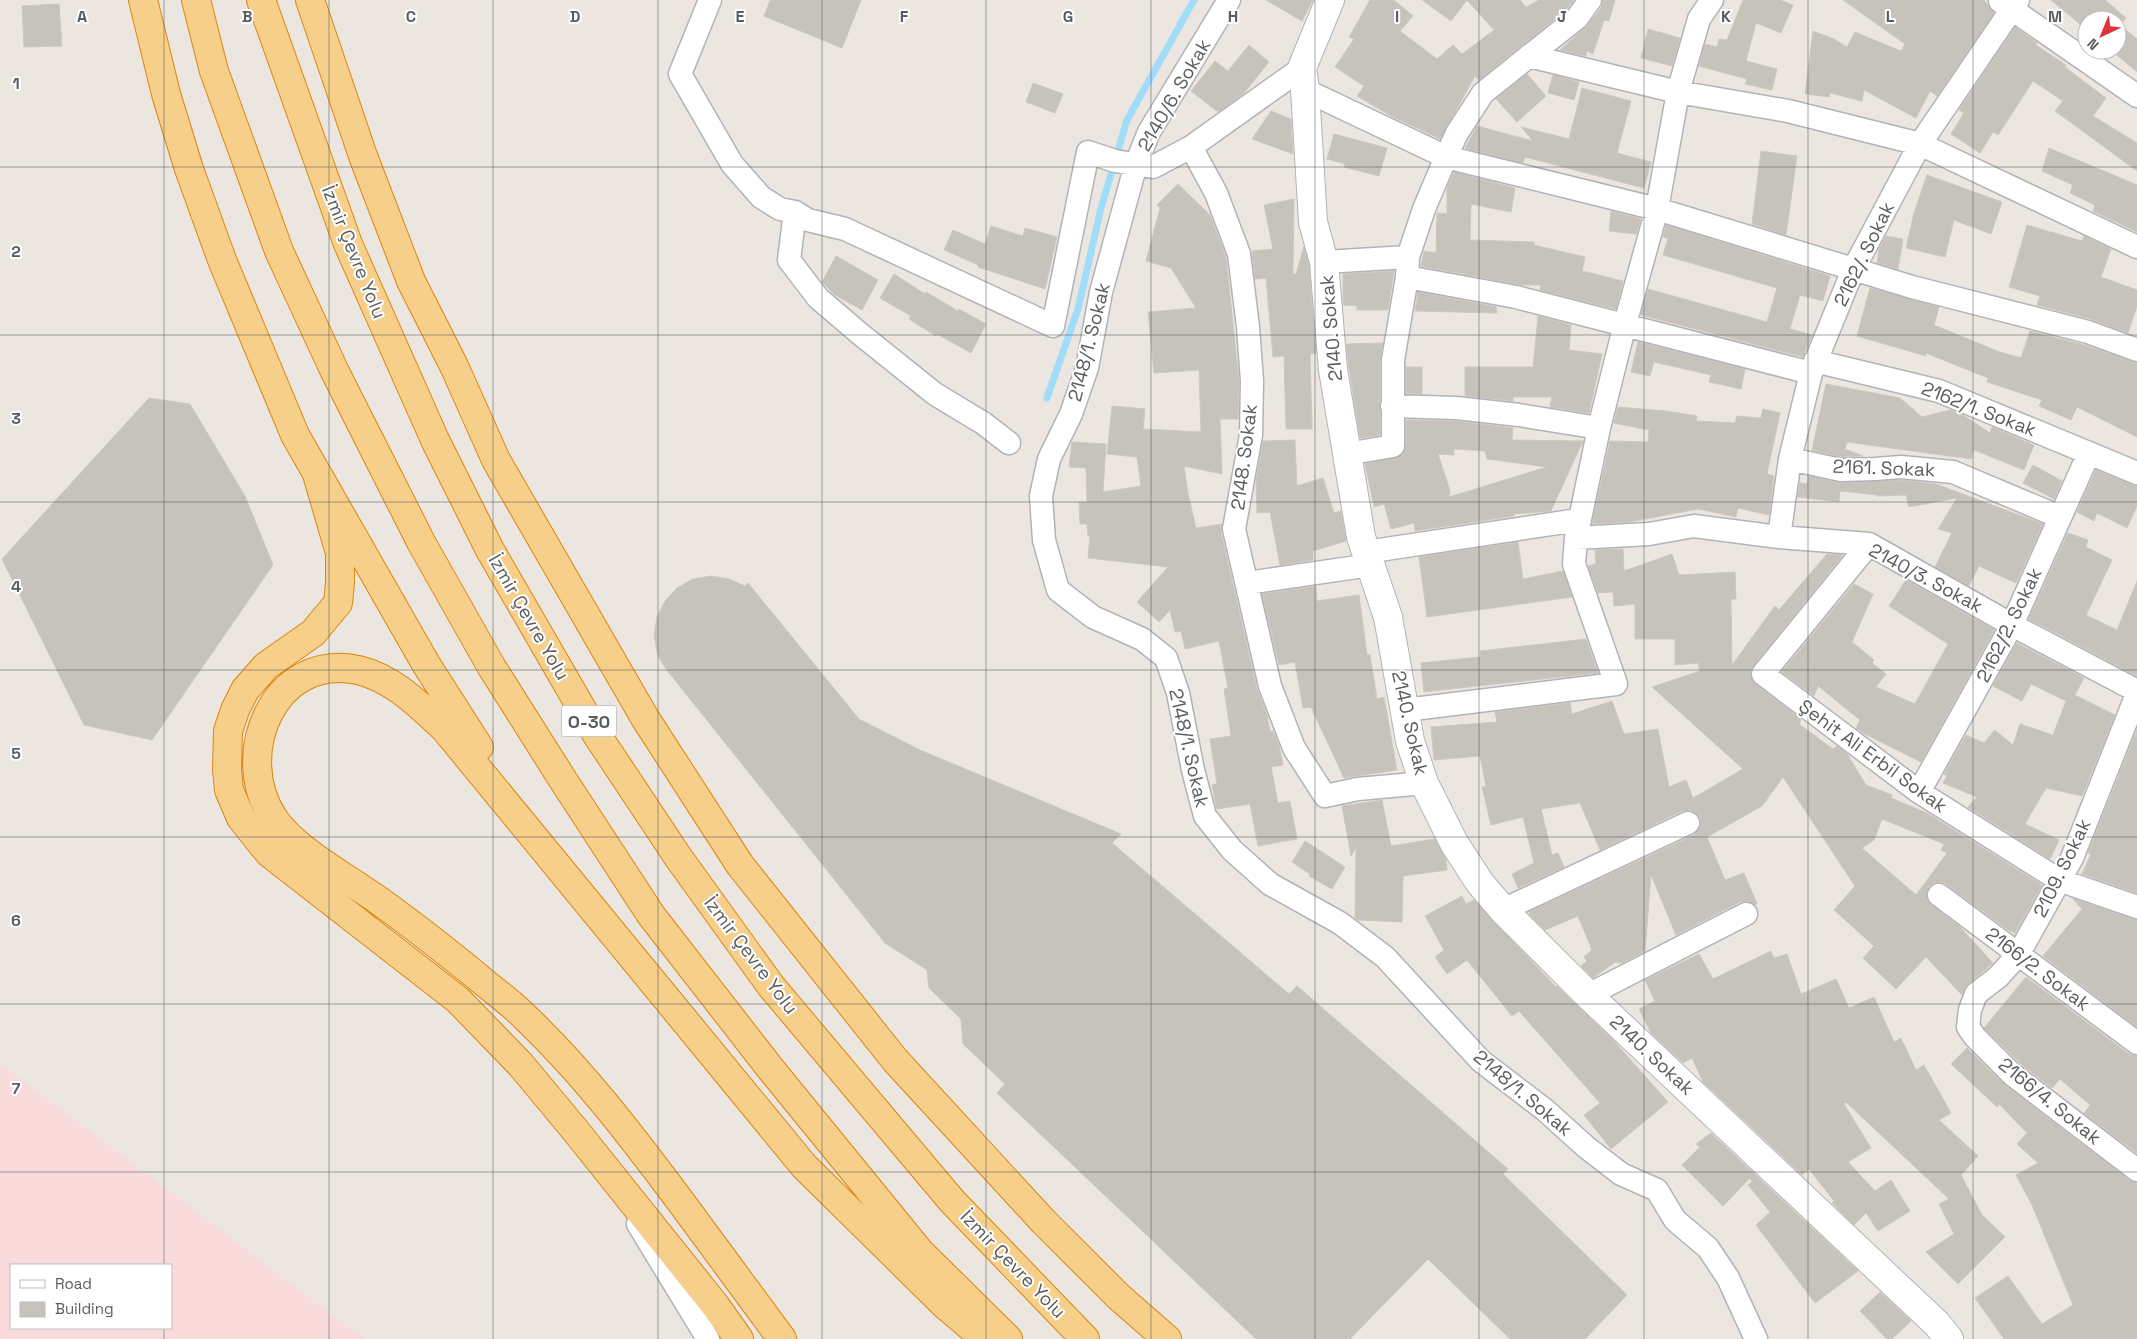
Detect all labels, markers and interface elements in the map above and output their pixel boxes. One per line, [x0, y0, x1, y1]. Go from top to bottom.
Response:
text: A [77, 6, 87, 27]
text: B [242, 6, 252, 27]
text: C [406, 6, 416, 27]
text: D [570, 6, 580, 27]
text: E [736, 6, 745, 27]
text: F [900, 6, 909, 27]
text: G [1063, 6, 1073, 27]
text: H [1228, 6, 1238, 27]
text: I [1395, 6, 1399, 27]
text: J [1557, 6, 1567, 27]
text: K [1721, 6, 1731, 27]
text: L [1886, 6, 1895, 27]
text: M [2048, 6, 2062, 27]
north arrow [2077, 10, 2127, 60]
street label: 2140/6. Sokak [1132, 34, 1216, 156]
text: N [2083, 35, 2103, 54]
text: 1 [12, 73, 20, 94]
street label: İzmir Çevre Yolu [316, 182, 392, 322]
street label: 2162/. Sokak [1828, 198, 1900, 310]
text: 2 [11, 241, 21, 262]
street label: 2140. Sokak [1314, 274, 1348, 382]
street label: 2148/1. Sokak [1062, 280, 1116, 404]
street label: 2162/1. Sokak [1918, 376, 2040, 442]
street label: 2148. Sokak [1225, 403, 1263, 511]
text: 3 [11, 408, 21, 429]
street label: 2161. Sokak [1832, 454, 1936, 482]
street label: 2140/3. Sokak [1865, 537, 1987, 619]
street label: İzmir Çevre Yolu [483, 549, 575, 685]
street label: 2162/2. Sokak [1970, 564, 2048, 686]
text: 4 [11, 576, 21, 597]
street label: 2140. Sokak [1386, 668, 1434, 778]
street label: 2148/1. Sokak [1163, 686, 1215, 810]
street label: Şehit Ali Erbil Sokak [1794, 694, 1952, 818]
road number: O-30 [562, 706, 616, 736]
text: 5 [11, 743, 21, 764]
street label: 2109. Sokak [2027, 815, 2097, 921]
street label: İzmir Çevre Yolu [698, 891, 804, 1019]
text: 6 [11, 910, 21, 931]
street label: 2166/2. Sokak [1981, 921, 2095, 1017]
street label: 2140. Sokak [1604, 1009, 1700, 1101]
street label: 2148/1. Sokak [1468, 1044, 1578, 1142]
street label: 2166/4. Sokak [1994, 1052, 2106, 1150]
text: 7 [12, 1078, 21, 1099]
street label: İzmir Çevre Yolu [955, 1204, 1071, 1324]
legend [10, 1264, 172, 1329]
text: Road [55, 1274, 92, 1293]
text: Building [55, 1299, 114, 1318]

